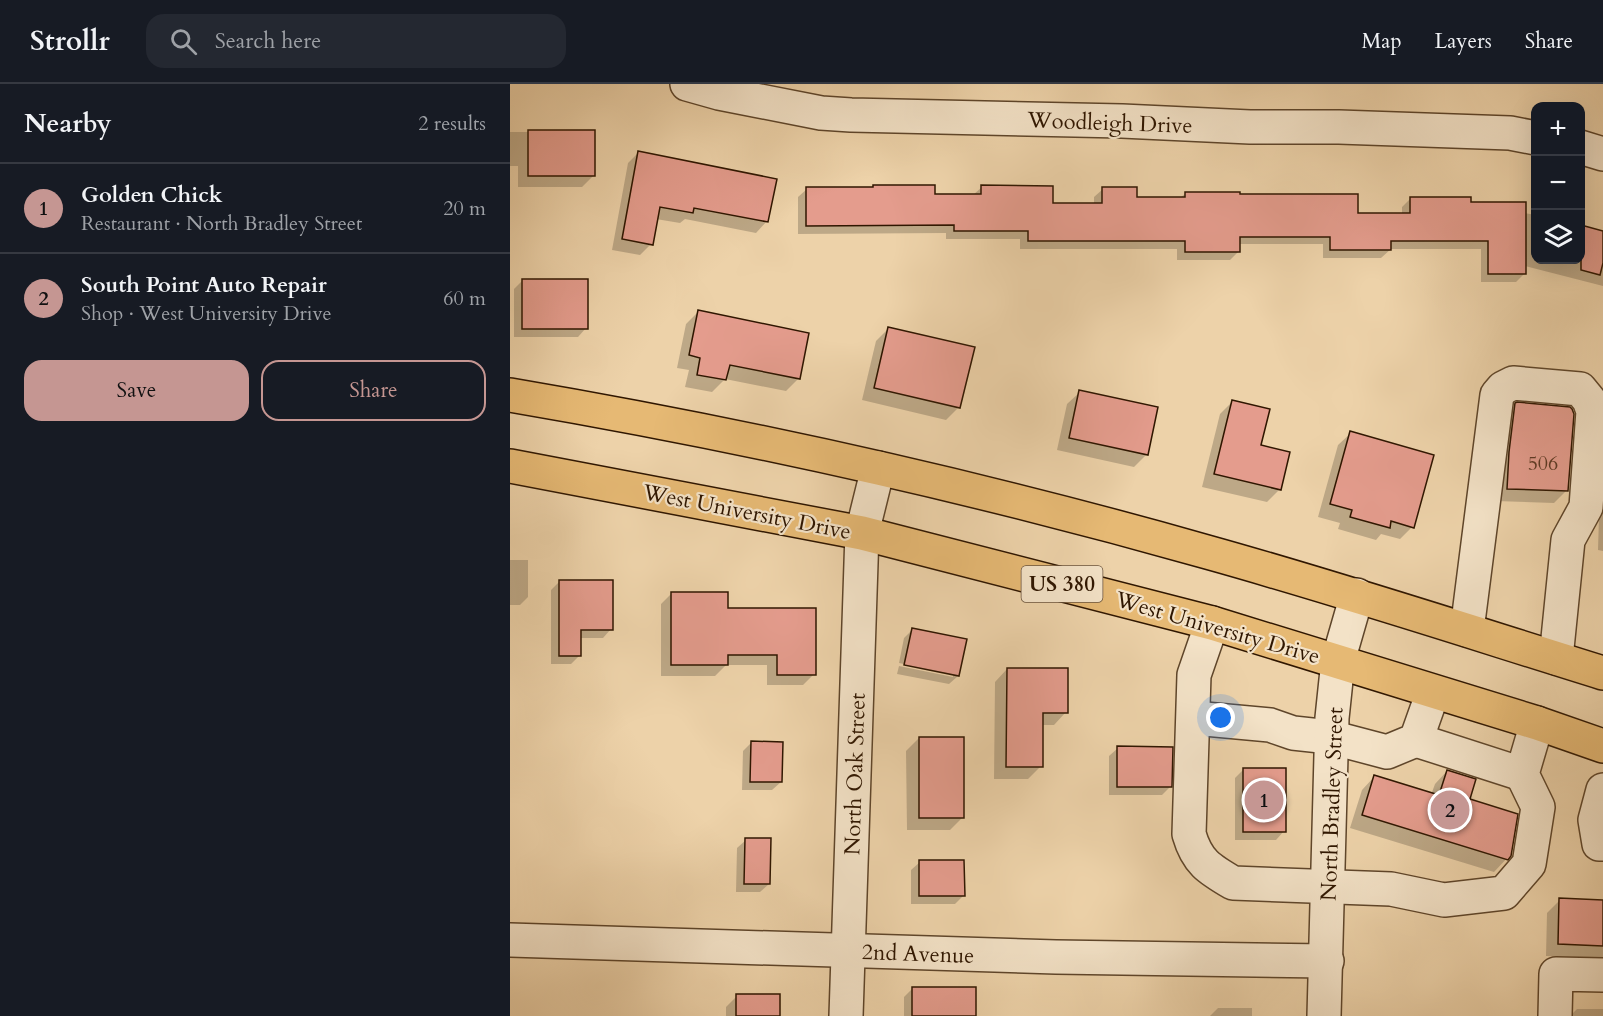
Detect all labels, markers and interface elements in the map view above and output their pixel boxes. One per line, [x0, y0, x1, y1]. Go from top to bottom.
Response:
search box [146, 14, 566, 68]
text: Strollr [30, 22, 110, 60]
icon: search [167, 25, 200, 58]
text: Search here [215, 26, 321, 56]
text: Map [1362, 27, 1402, 56]
text: Layers [1435, 27, 1492, 56]
text: Share [1525, 27, 1573, 56]
map controls [1531, 102, 1585, 264]
button: + [1531, 102, 1585, 156]
street label: Woodleigh Drive [1026, 105, 1193, 141]
text: Nearby [24, 106, 112, 141]
text: 2 results [418, 110, 486, 137]
button: − [1531, 156, 1585, 210]
text: Golden Chick [81, 180, 223, 210]
text: 1 [38, 195, 49, 222]
text: 20 m [443, 195, 486, 222]
text: Restaurant · North Bradley Street [81, 210, 362, 237]
button: layers [1531, 210, 1585, 264]
text: South Point Auto Repair [81, 270, 327, 300]
text: 2 [38, 285, 49, 312]
text: 60 m [443, 285, 486, 312]
text: Shop · West University Drive [81, 300, 332, 327]
button: Save [24, 360, 249, 421]
button: Share [261, 360, 486, 421]
house number: 506 [1528, 450, 1558, 477]
street label: West University Drive [639, 477, 854, 547]
road number: US 380 [1022, 566, 1102, 602]
street label: West University Drive [1111, 584, 1324, 672]
street label: North Oak Street [837, 692, 873, 856]
your location [1206, 703, 1235, 732]
street label: North Bradley Street [1314, 707, 1350, 901]
pin: 1 [1244, 778, 1284, 822]
pin: 2 [1430, 788, 1470, 832]
street label: 2nd Avenue [861, 937, 975, 971]

